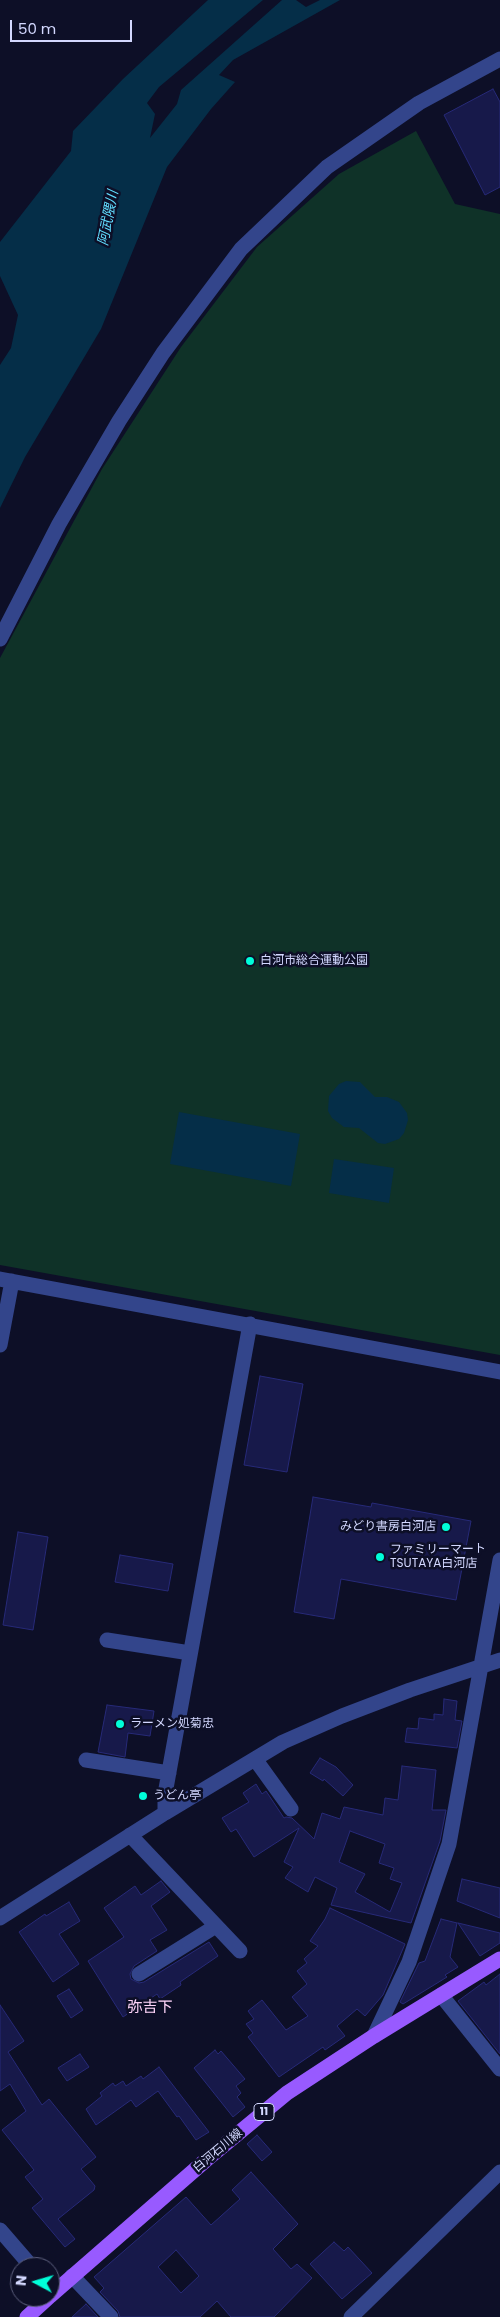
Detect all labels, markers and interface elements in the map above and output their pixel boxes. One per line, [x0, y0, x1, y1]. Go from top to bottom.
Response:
scale bar [12, 10, 135, 42]
text: 50 m [18, 18, 56, 39]
water label: 阿武隈川 [95, 189, 123, 247]
place label: 白河市総合運動公園 [260, 954, 368, 968]
marker: 白河市総合運動公園 [244, 955, 256, 967]
place label: みどり書房白河店 [340, 1520, 436, 1534]
marker: みどり書房白河店 [440, 1521, 452, 1533]
place label: ファミリーマート TSUTAYA白河店 [390, 1543, 486, 1571]
marker: ファミリーマート TSUTAYA白河店 [374, 1551, 386, 1563]
place label: ラーメン処菊忠 [130, 1717, 214, 1731]
marker: ラーメン処菊忠 [114, 1718, 126, 1730]
place label: うどん亭 [153, 1789, 201, 1803]
marker: うどん亭 [137, 1790, 149, 1802]
district label: 弥吉下 [128, 1999, 172, 2017]
road number: 11 [254, 2104, 274, 2120]
street label: 白河石川線 [190, 2126, 246, 2176]
north arrow [10, 2257, 60, 2307]
text: N [11, 2274, 32, 2287]

